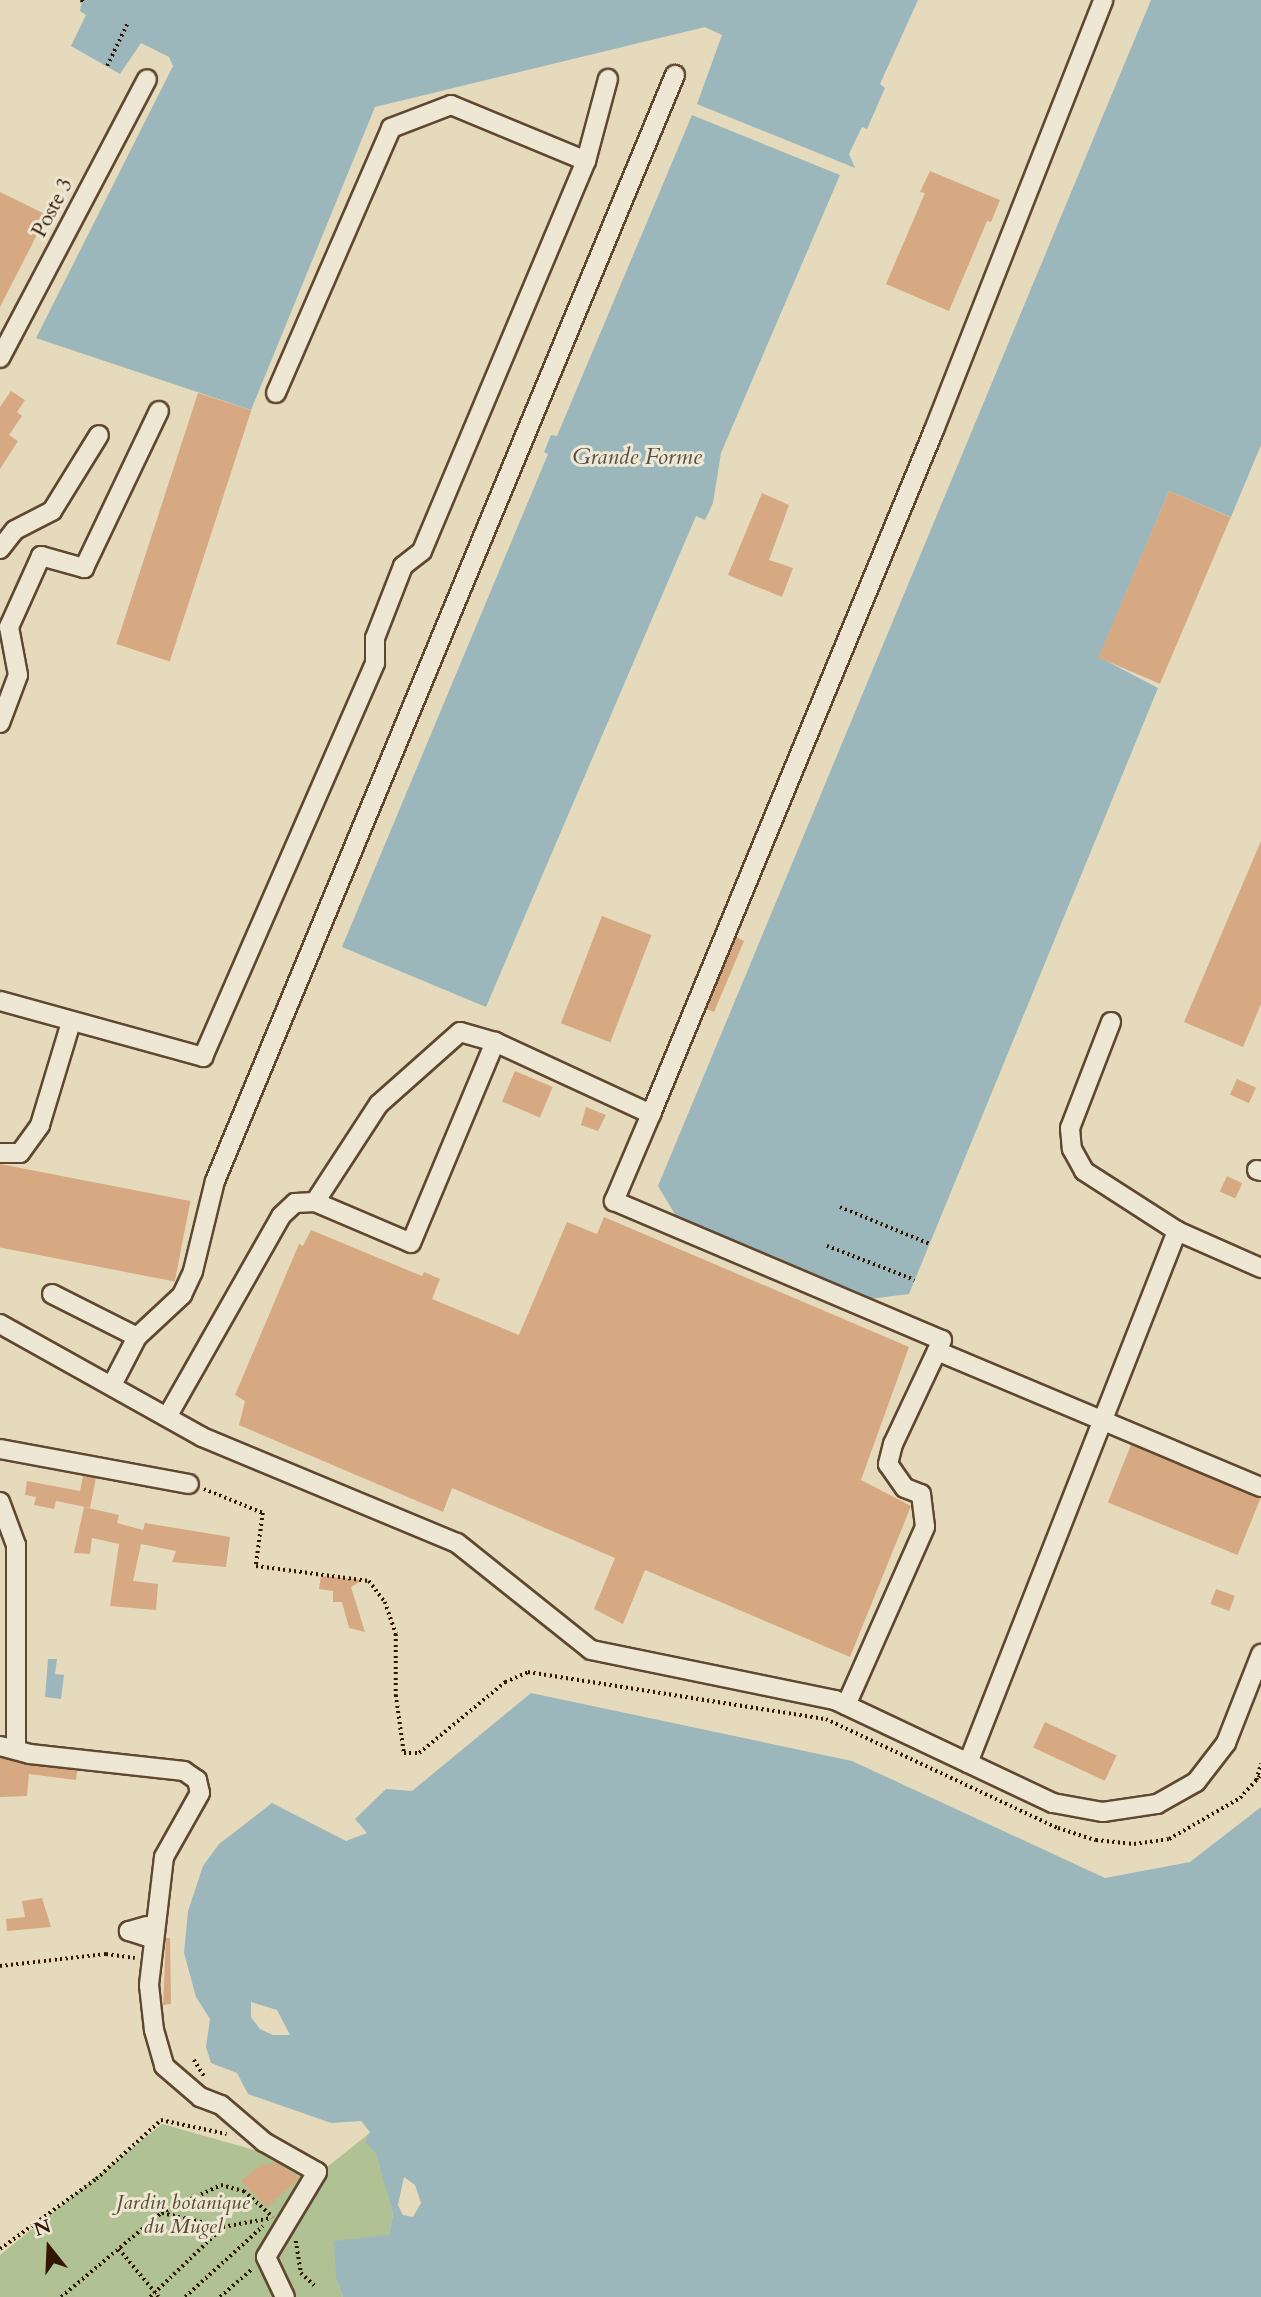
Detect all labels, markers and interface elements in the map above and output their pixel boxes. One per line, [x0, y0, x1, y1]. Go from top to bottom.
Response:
street label: Poste 3 [27, 174, 79, 242]
water label: Grande Forme [572, 443, 702, 471]
park label: Jardin botanique du Mugel [116, 2190, 250, 2240]
north arrow [14, 2213, 84, 2283]
text: N [31, 2213, 54, 2243]

